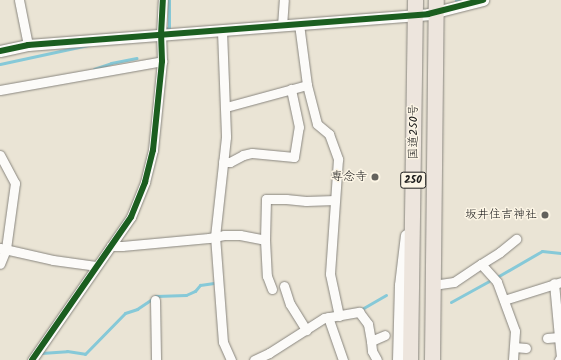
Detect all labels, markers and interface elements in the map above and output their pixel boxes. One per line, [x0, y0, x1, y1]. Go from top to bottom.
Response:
street label: 国道250号 [407, 104, 421, 160]
place label: 専念寺 [331, 170, 367, 184]
road number: 250 [400, 171, 426, 189]
marker: 専念寺 [370, 172, 380, 182]
place label: 坂井住吉神社 [465, 208, 537, 222]
marker: 坂井住吉神社 [540, 210, 550, 220]

